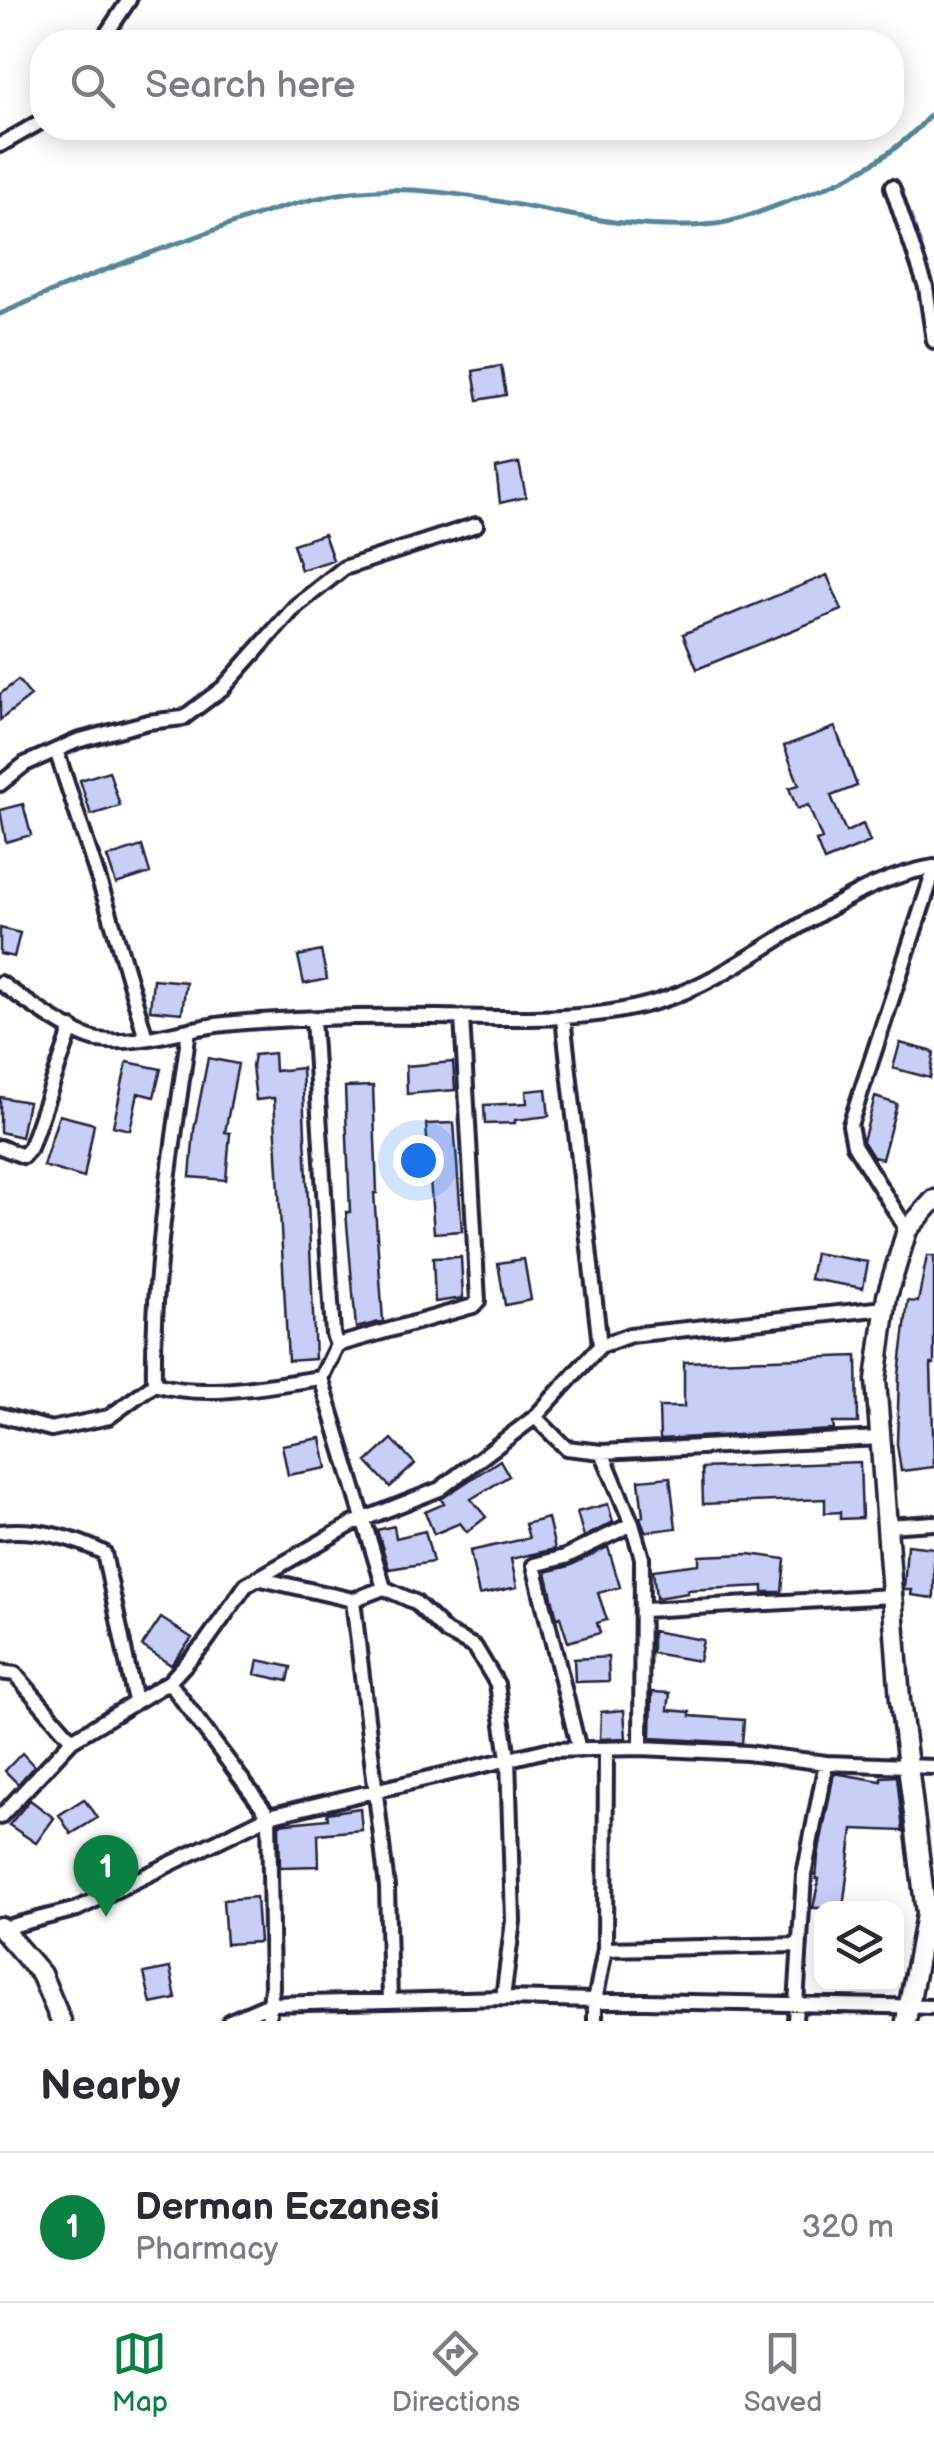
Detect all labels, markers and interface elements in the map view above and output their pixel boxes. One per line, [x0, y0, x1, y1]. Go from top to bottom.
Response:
search box [30, 30, 904, 140]
icon: search [65, 58, 120, 113]
text: Search here [145, 63, 356, 108]
your location [393, 1135, 444, 1186]
pin: 1 [74, 1834, 138, 1917]
map controls [814, 1901, 904, 1991]
button: layers [814, 1901, 904, 1991]
text: Nearby [40, 2061, 180, 2112]
text: Derman Eczanesi [135, 2185, 440, 2230]
text: 1 [66, 2208, 79, 2247]
text: 320 m [802, 2208, 894, 2247]
text: Pharmacy [135, 2230, 278, 2269]
tab: Map [112, 2326, 168, 2419]
tab: Directions [391, 2326, 520, 2419]
tab: Saved [744, 2326, 822, 2419]

